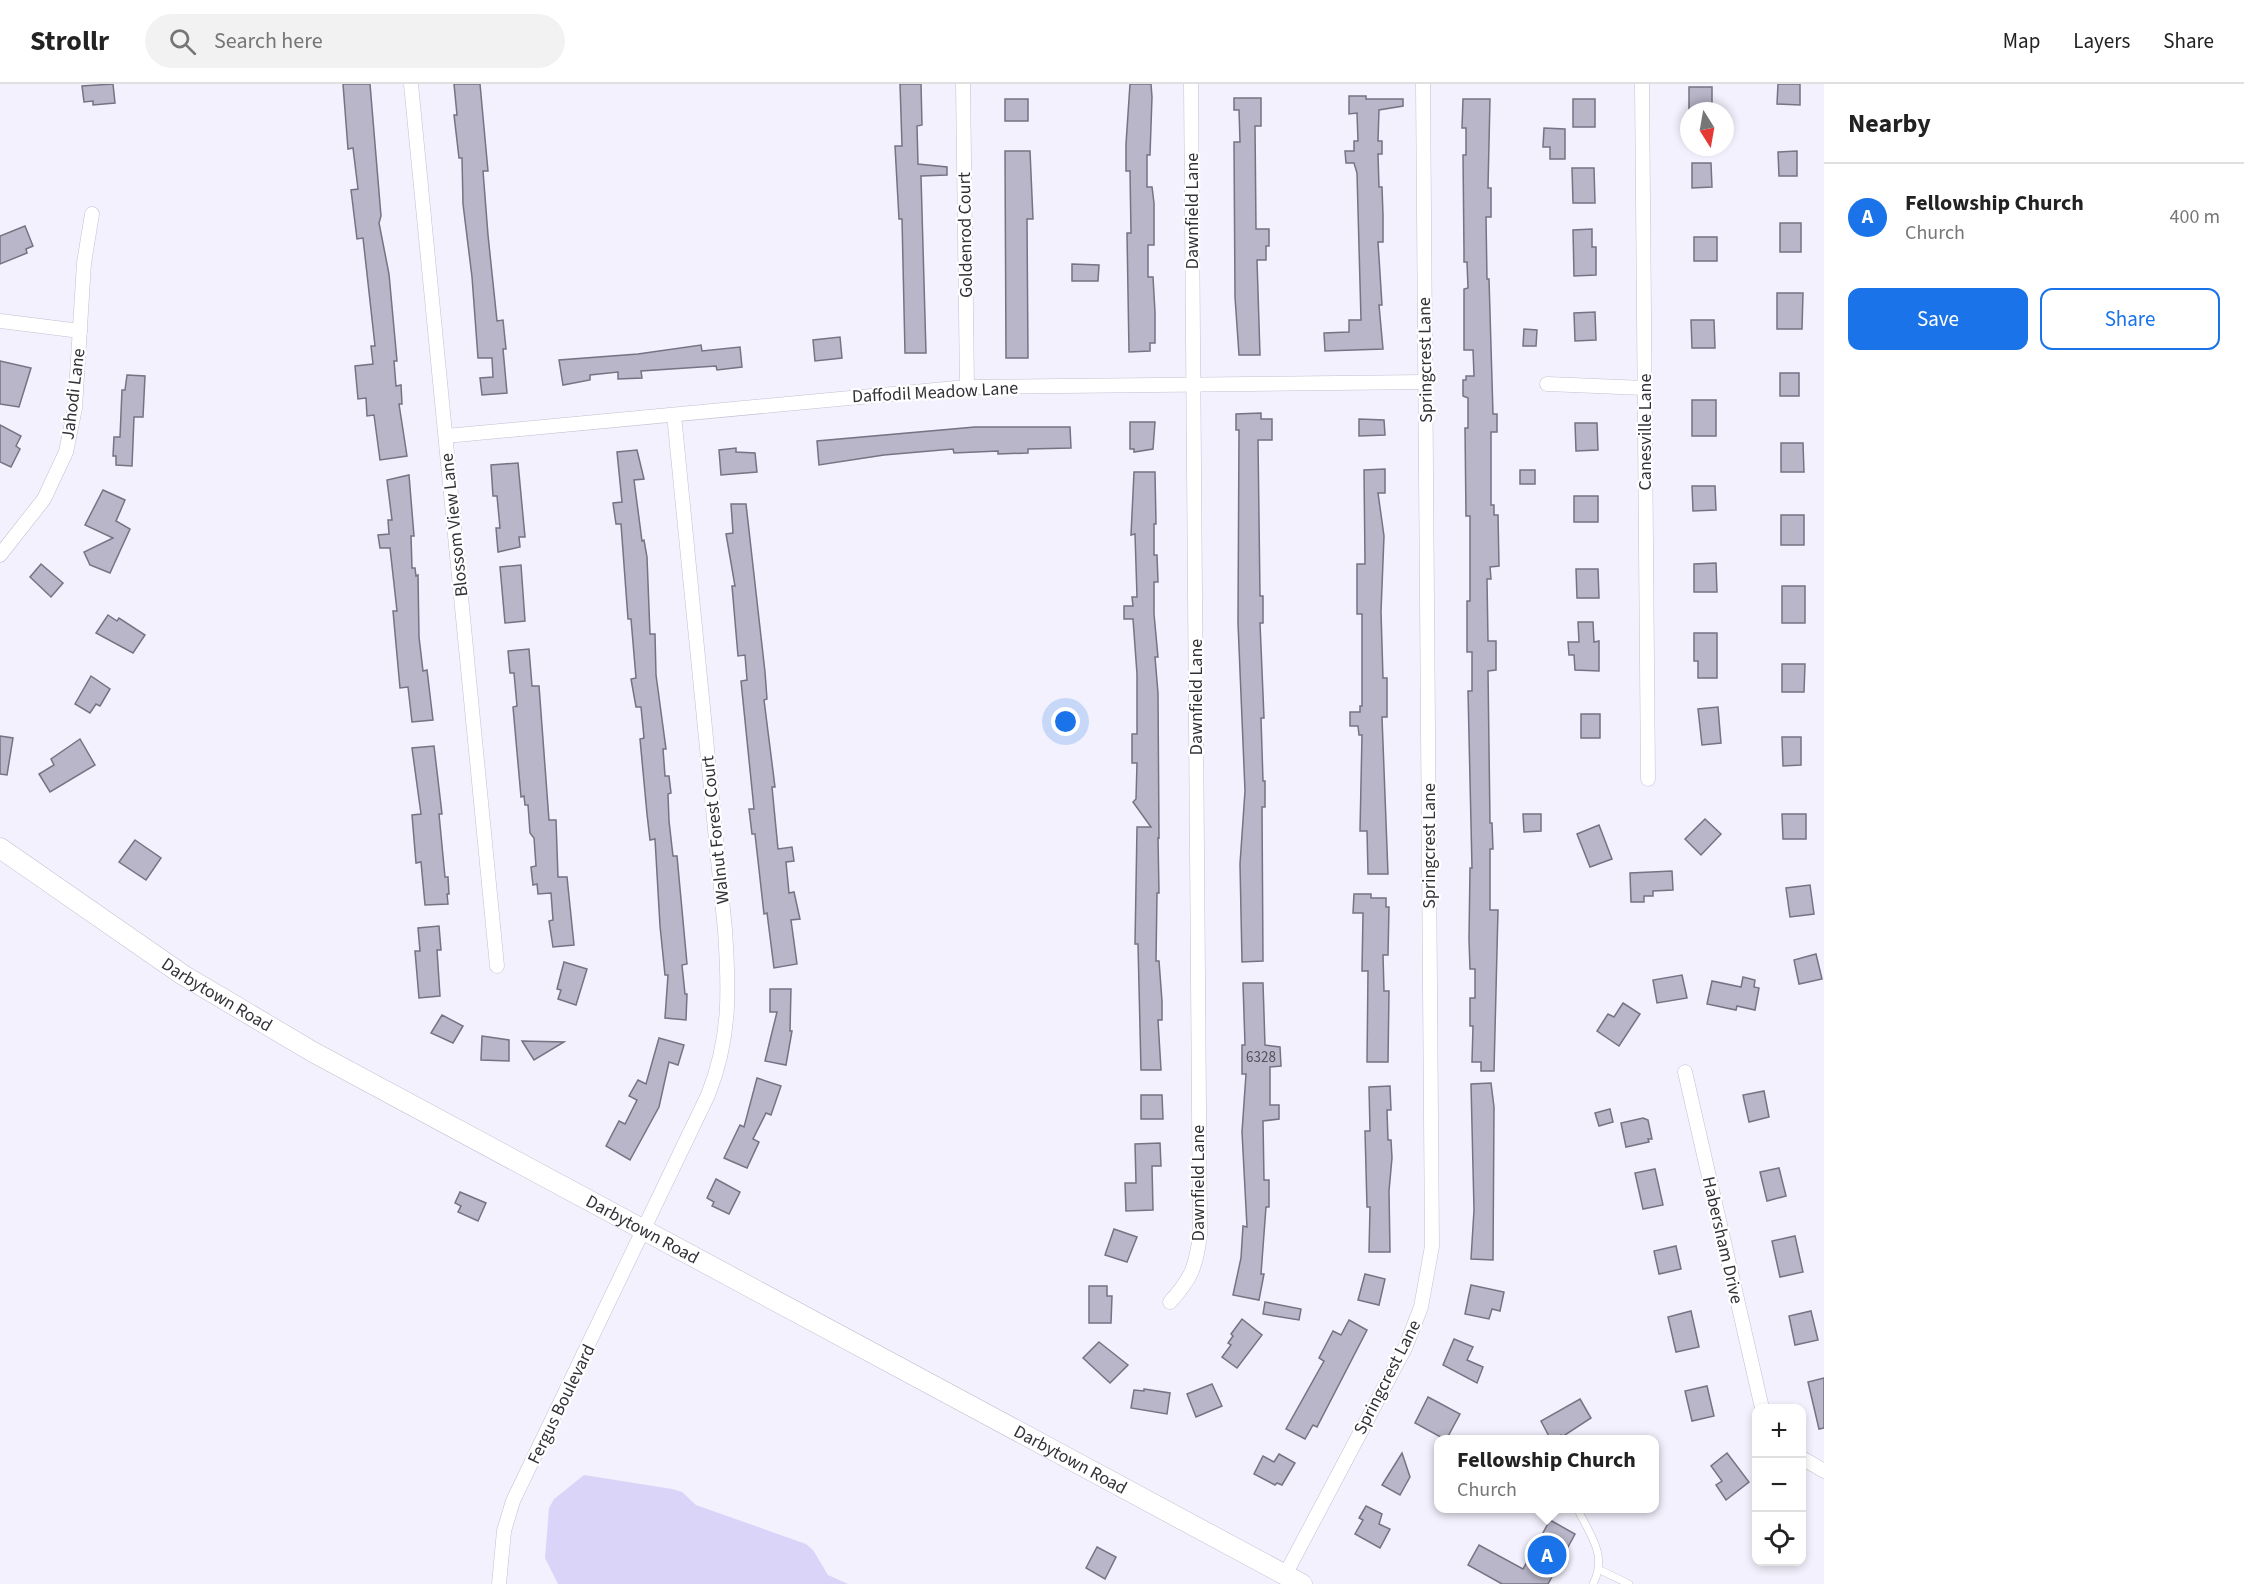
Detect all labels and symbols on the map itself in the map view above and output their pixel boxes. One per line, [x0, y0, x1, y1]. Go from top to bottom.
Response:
north arrow [1680, 102, 1734, 156]
street label: Dawnfield Lane [1180, 153, 1205, 269]
street label: Goldenrod Court [952, 172, 979, 298]
street label: Springcrest Lane [1412, 297, 1439, 423]
street label: Jahodi Lane [55, 347, 92, 441]
street label: Canesville Lane [1633, 374, 1658, 490]
street label: Daffodil Meadow Lane [851, 376, 1019, 409]
street label: Blossom View Lane [435, 452, 474, 598]
street label: Dawnfield Lane [1184, 639, 1209, 755]
your location [1051, 707, 1080, 736]
street label: Walnut Forest Court [695, 754, 736, 905]
street label: Springcrest Lane [1417, 783, 1442, 909]
street label: Darbytown Road [156, 952, 277, 1038]
house number: 6328 [1246, 1047, 1276, 1068]
street label: Dawnfield Lane [1186, 1125, 1211, 1241]
street label: Habersham Drive [1696, 1174, 1749, 1306]
street label: Darbytown Road [581, 1189, 703, 1270]
street label: Springcrest Lane [1348, 1316, 1427, 1439]
street label: Fergus Boulevard [522, 1340, 601, 1468]
street label: Darbytown Road [1009, 1419, 1131, 1501]
pin: A [1528, 1532, 1566, 1578]

